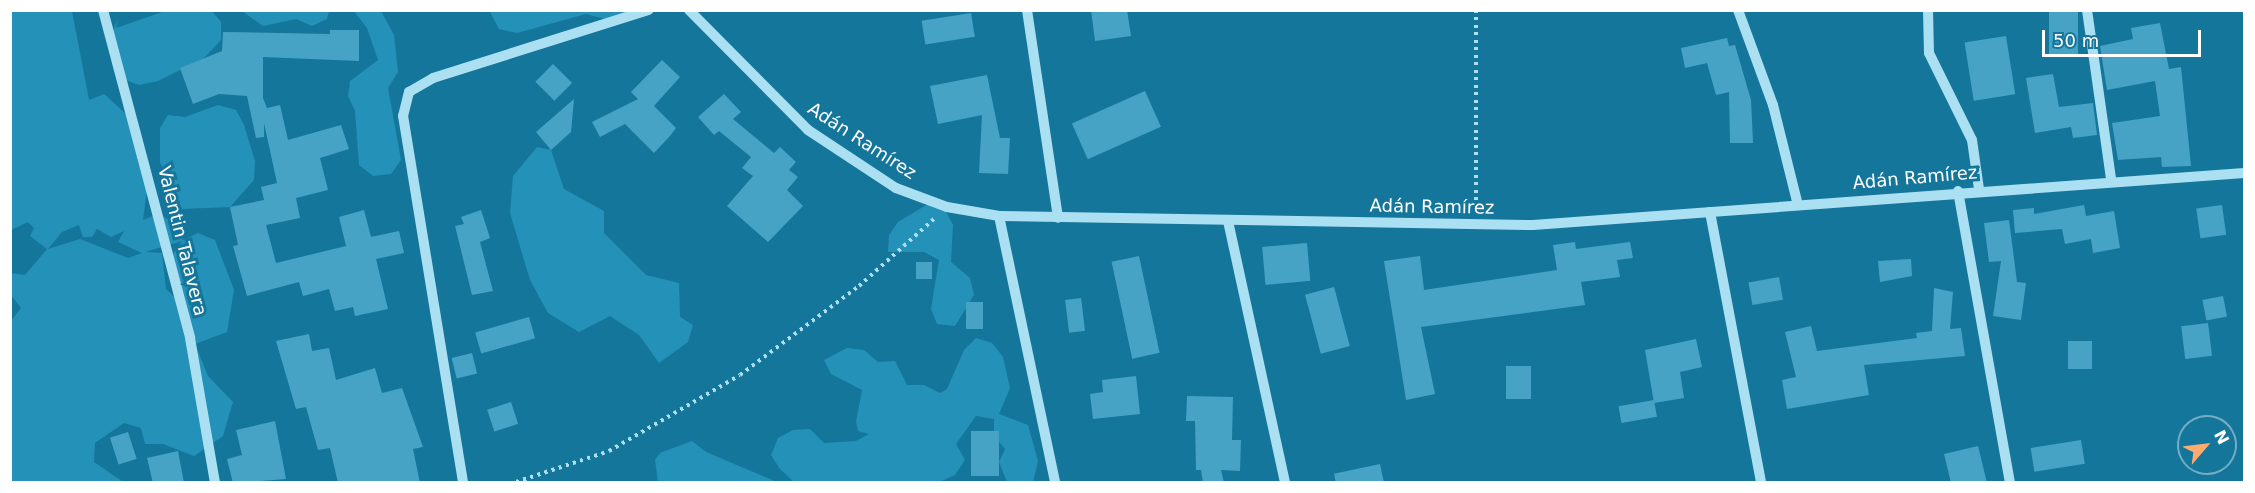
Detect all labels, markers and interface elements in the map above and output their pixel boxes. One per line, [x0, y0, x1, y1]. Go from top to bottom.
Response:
scale bar [2045, 18, 2204, 56]
text: 50 m [2053, 30, 2099, 51]
street label: Adán Ramírez [804, 98, 920, 184]
street label: Adán Ramírez [1852, 162, 1978, 194]
street label: Valentin Talavera [153, 164, 211, 318]
street label: Adán Ramírez [1369, 195, 1495, 219]
north arrow [2177, 415, 2237, 475]
text: N [2210, 427, 2233, 448]

